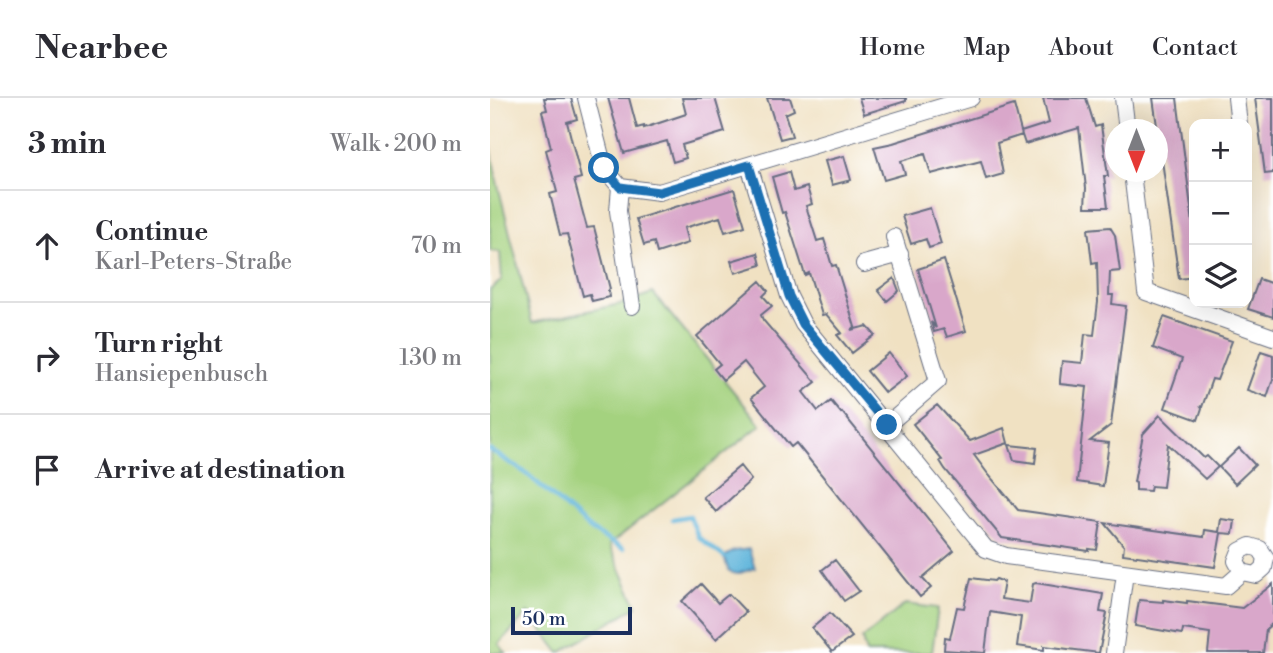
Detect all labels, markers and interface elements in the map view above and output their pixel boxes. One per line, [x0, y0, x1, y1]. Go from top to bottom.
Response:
text: Nearbee [35, 28, 168, 69]
text: Home [860, 33, 925, 63]
text: Map [963, 33, 1011, 63]
text: About [1049, 33, 1114, 63]
text: Contact [1152, 33, 1238, 63]
north arrow [1105, 119, 1168, 182]
map controls [1189, 119, 1252, 308]
button: + [1189, 119, 1252, 182]
text: 3 min [28, 125, 106, 163]
text: Walk · 200 m [330, 130, 462, 158]
route start [588, 152, 619, 183]
button: − [1189, 182, 1252, 245]
text: Continue [95, 216, 208, 248]
icon: ahead [28, 227, 66, 265]
text: 70 m [411, 232, 462, 260]
button: layers [1189, 245, 1252, 308]
text: Karl-Peters-Straße [95, 248, 292, 276]
text: Turn right [95, 328, 223, 360]
icon: right [28, 339, 66, 377]
text: 130 m [399, 344, 462, 372]
text: Hansiepenbusch [95, 360, 268, 388]
route end [871, 409, 902, 440]
icon: arrive [28, 451, 66, 489]
text: Arrive at destination [95, 454, 345, 486]
scale bar [511, 604, 632, 636]
text: 50 m [522, 607, 566, 631]

